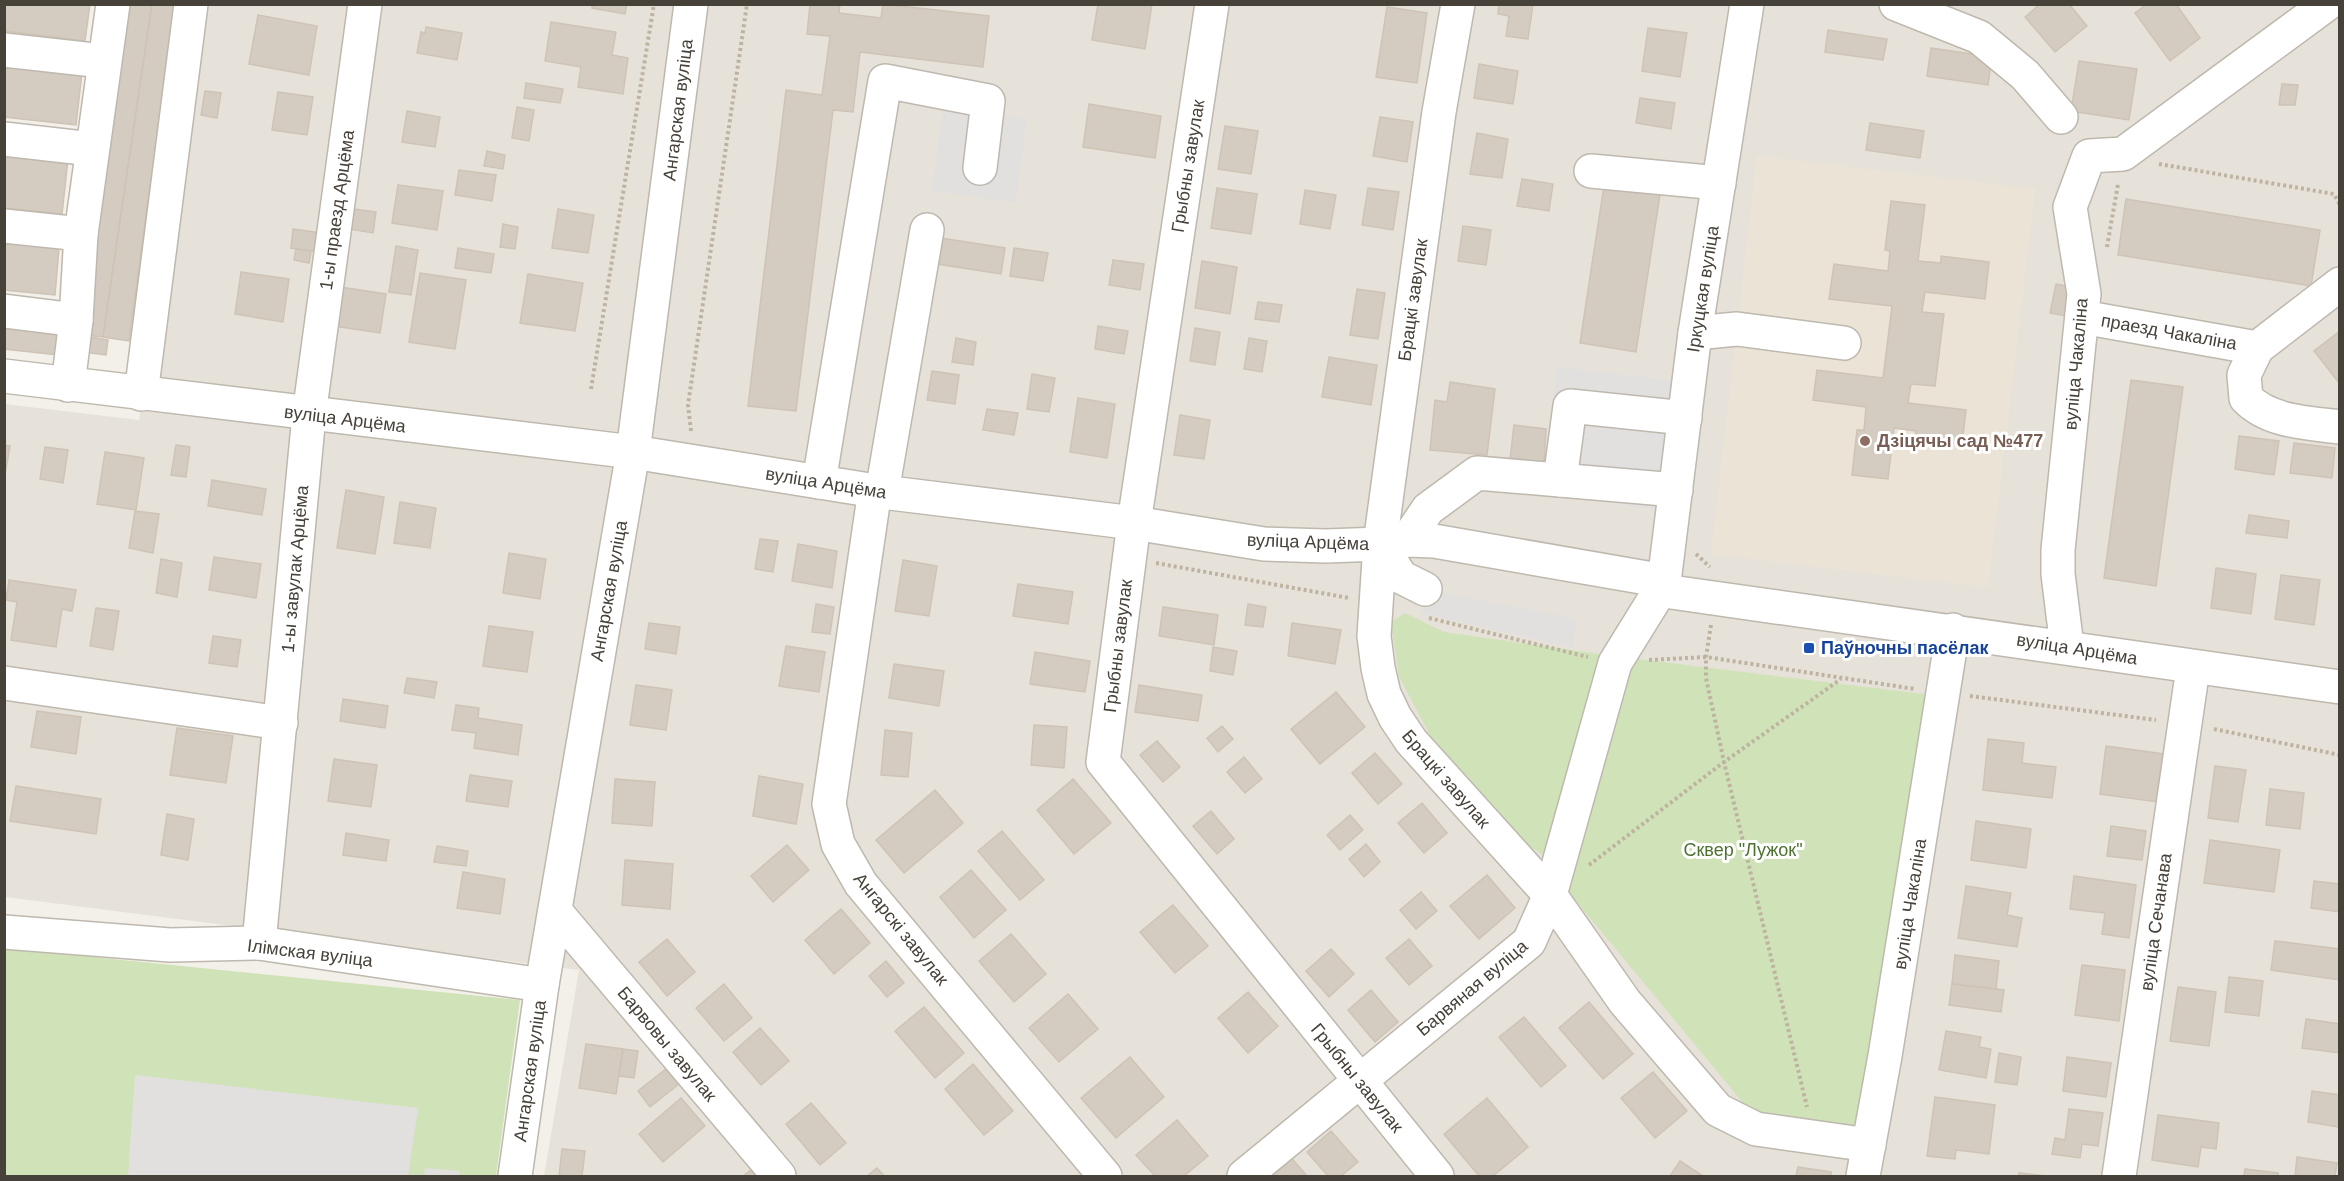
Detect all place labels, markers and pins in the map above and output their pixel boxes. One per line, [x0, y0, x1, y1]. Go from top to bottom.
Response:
place label: Дзіцячы сад №477 [1877, 431, 2043, 451]
marker: Дзіцячы сад №477 [1858, 434, 1872, 448]
place label: Паўночны пасёлак [1821, 638, 1989, 658]
marker: Паўночны пасёлак [1802, 641, 1816, 655]

